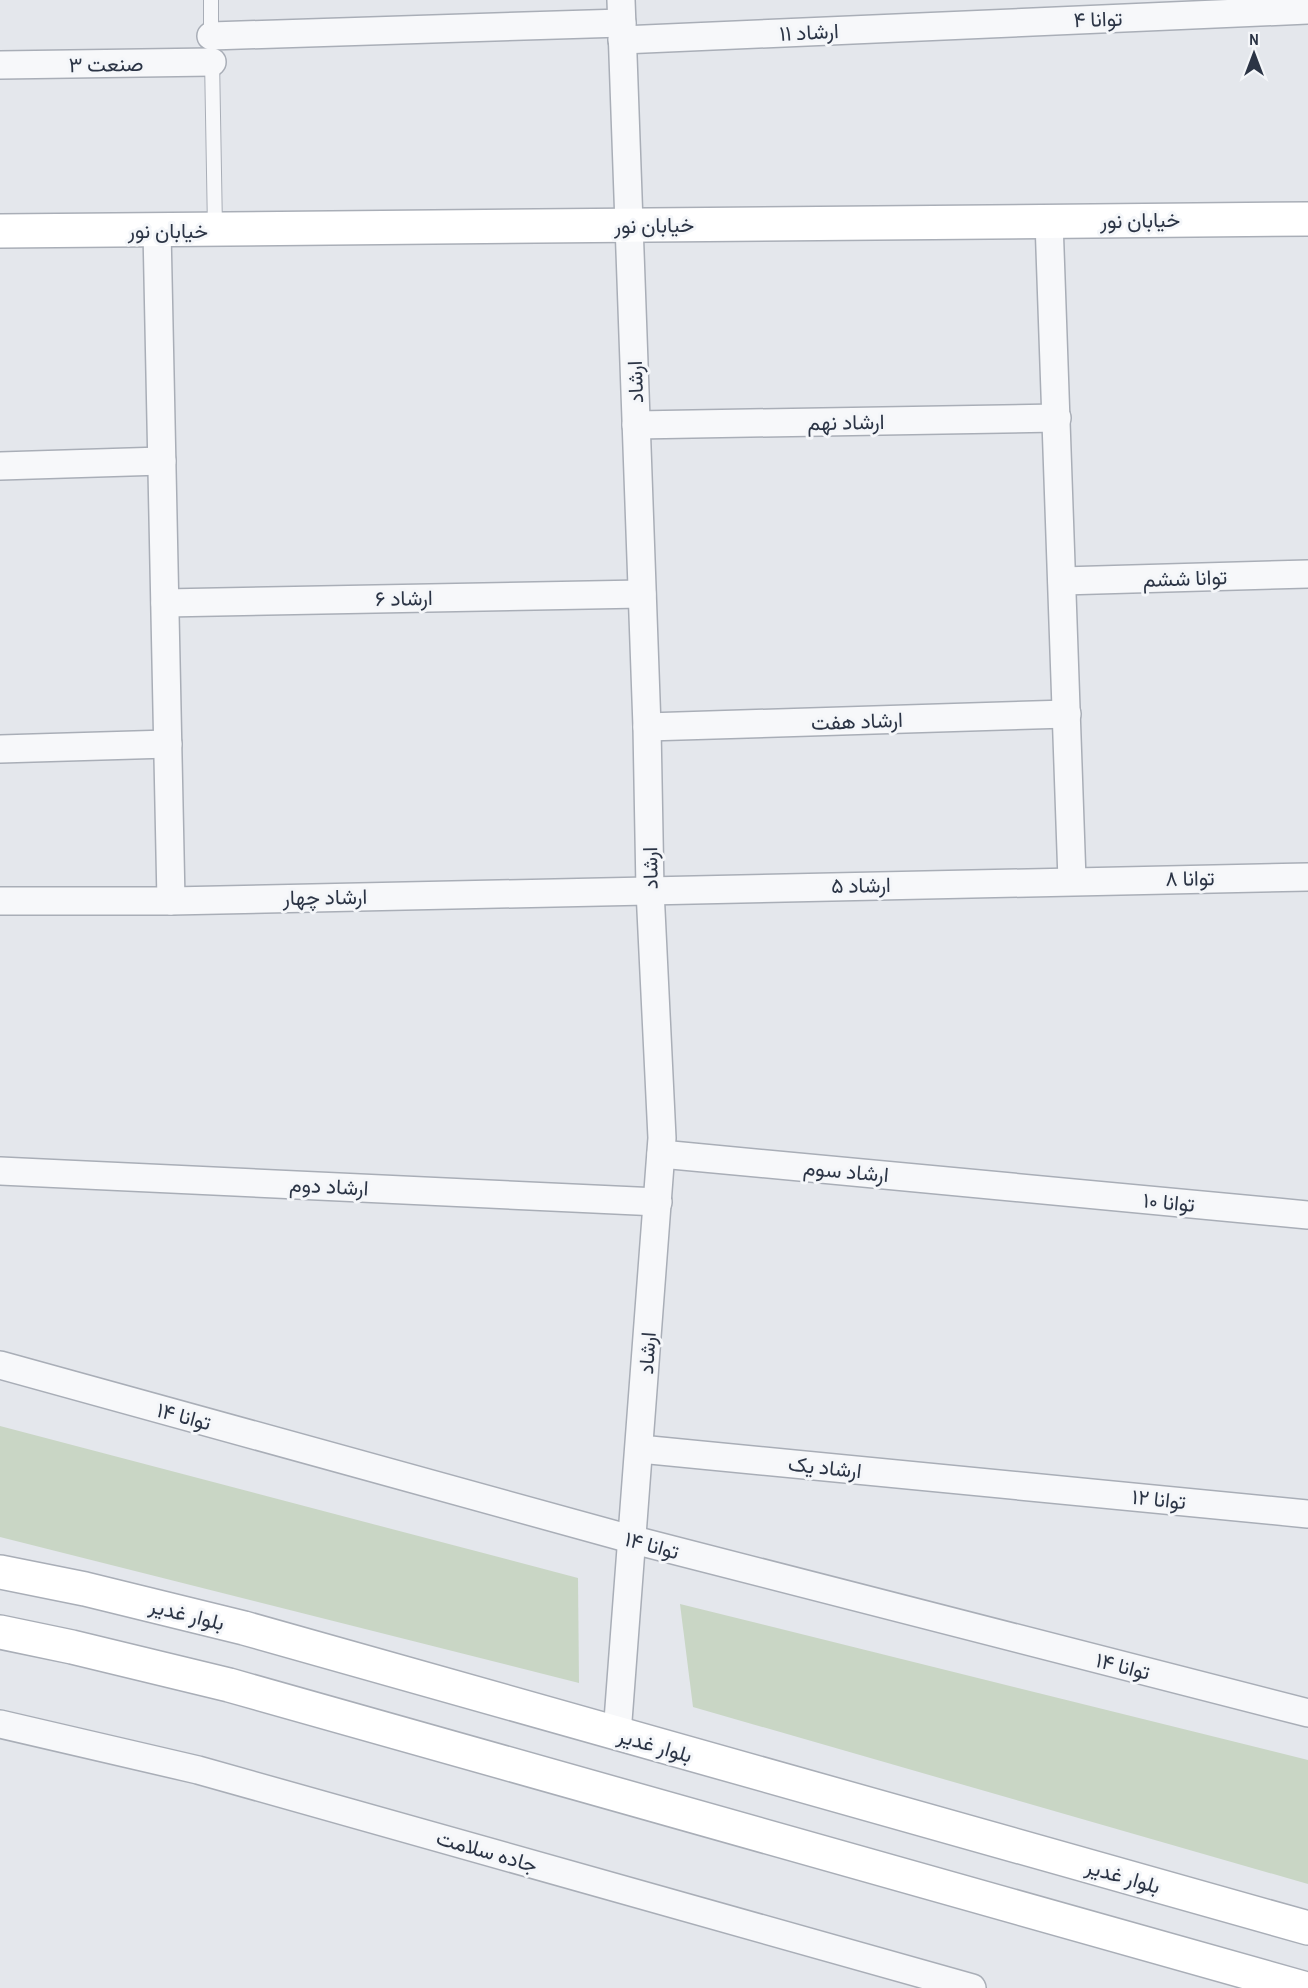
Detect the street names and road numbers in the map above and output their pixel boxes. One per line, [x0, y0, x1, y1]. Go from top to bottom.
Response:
street label: توانا ۴ [1073, 4, 1123, 34]
street label: ارشاد ۱۱ [779, 16, 839, 48]
street label: صنعت ۳ [68, 49, 144, 79]
street label: خیابان نور [1099, 205, 1180, 235]
street label: خیابان نور [613, 210, 694, 240]
street label: خیابان نور [127, 216, 208, 245]
street label: ارشاد [620, 360, 650, 404]
street label: ارشاد نهم [807, 407, 885, 437]
street label: توانا ششم [1142, 562, 1228, 594]
street label: ارشاد ۶ [375, 583, 433, 613]
street label: ارشاد هفت [811, 705, 903, 737]
street label: ارشاد [635, 846, 665, 890]
street label: توانا ۸ [1165, 863, 1215, 893]
street label: ارشاد ۵ [831, 870, 891, 900]
street label: ارشاد چهار [281, 882, 368, 912]
street label: ارشاد سوم [802, 1153, 890, 1189]
street label: ارشاد دوم [289, 1169, 369, 1203]
street label: توانا ۱۰ [1142, 1185, 1196, 1219]
street label: ارشاد [631, 1331, 663, 1375]
street label: توانا ۱۴ [154, 1395, 214, 1437]
street label: ارشاد یک [787, 1449, 863, 1485]
street label: توانا ۱۲ [1131, 1482, 1187, 1516]
street label: توانا ۱۴ [622, 1524, 682, 1566]
street label: بلوار غدیر [145, 1590, 228, 1637]
street label: توانا ۱۴ [1093, 1645, 1153, 1687]
street label: بلوار غدیر [613, 1720, 696, 1769]
street label: جاده سلامت [433, 1823, 541, 1879]
street label: بلوار غدیر [1081, 1851, 1164, 1900]

